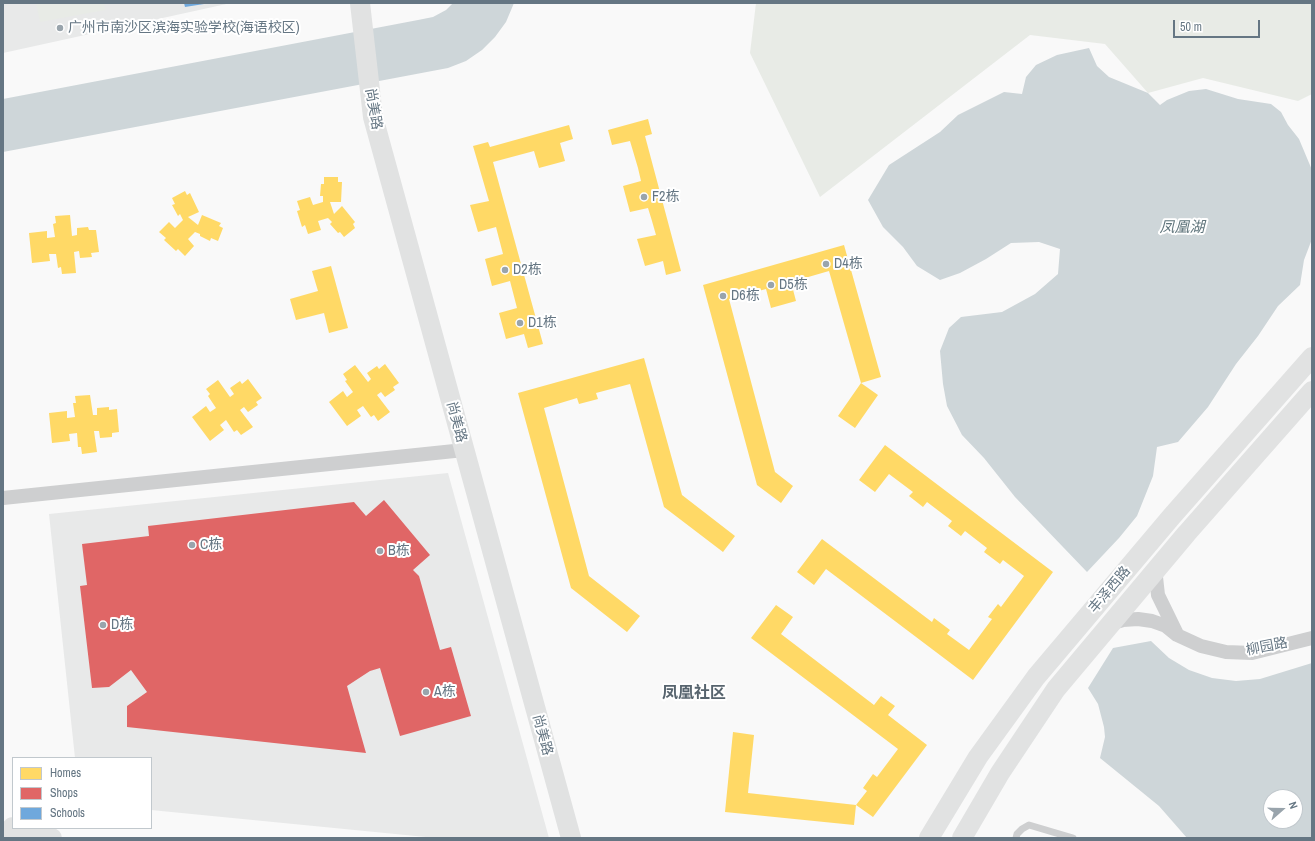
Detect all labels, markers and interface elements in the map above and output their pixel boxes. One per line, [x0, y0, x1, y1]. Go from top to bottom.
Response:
scale bar [1175, 12, 1262, 38]
text: 50 m [1180, 19, 1202, 35]
place label: 广州市南沙区滨海实验学校(海语校区) [68, 20, 300, 36]
marker: 广州市南沙区滨海实验学校(海语校区) [55, 23, 65, 33]
street label: 尚美路 [361, 87, 385, 131]
place label: F2栋 [652, 189, 679, 205]
marker: F2栋 [639, 192, 649, 202]
water label: 凤凰湖 [1160, 219, 1204, 237]
place label: D4栋 [834, 256, 863, 272]
marker: D4栋 [821, 259, 831, 269]
place label: D2栋 [513, 262, 542, 278]
marker: D2栋 [500, 265, 510, 275]
place label: D5栋 [779, 277, 808, 293]
marker: D5栋 [766, 280, 776, 290]
place label: D6栋 [731, 288, 760, 304]
marker: D6栋 [718, 291, 728, 301]
place label: D1栋 [528, 315, 557, 331]
marker: D1栋 [515, 318, 525, 328]
street label: 尚美路 [442, 400, 470, 444]
place label: C栋 [200, 537, 222, 553]
marker: C栋 [187, 540, 197, 550]
place label: B栋 [388, 543, 410, 559]
marker: B栋 [375, 546, 385, 556]
street label: 丰泽西路 [1086, 563, 1134, 617]
place label: D栋 [111, 617, 133, 633]
marker: D栋 [98, 620, 108, 630]
street label: 柳园路 [1245, 635, 1289, 659]
place label: A栋 [434, 684, 456, 700]
district label: 凤凰社区 [662, 684, 726, 704]
marker: A栋 [421, 687, 431, 697]
street label: 尚美路 [528, 713, 556, 757]
legend [12, 757, 152, 829]
text: Homes [50, 765, 81, 781]
text: Shops [50, 785, 78, 801]
north arrow [1263, 789, 1303, 829]
text: N [1286, 800, 1301, 811]
text: Schools [50, 805, 85, 821]

